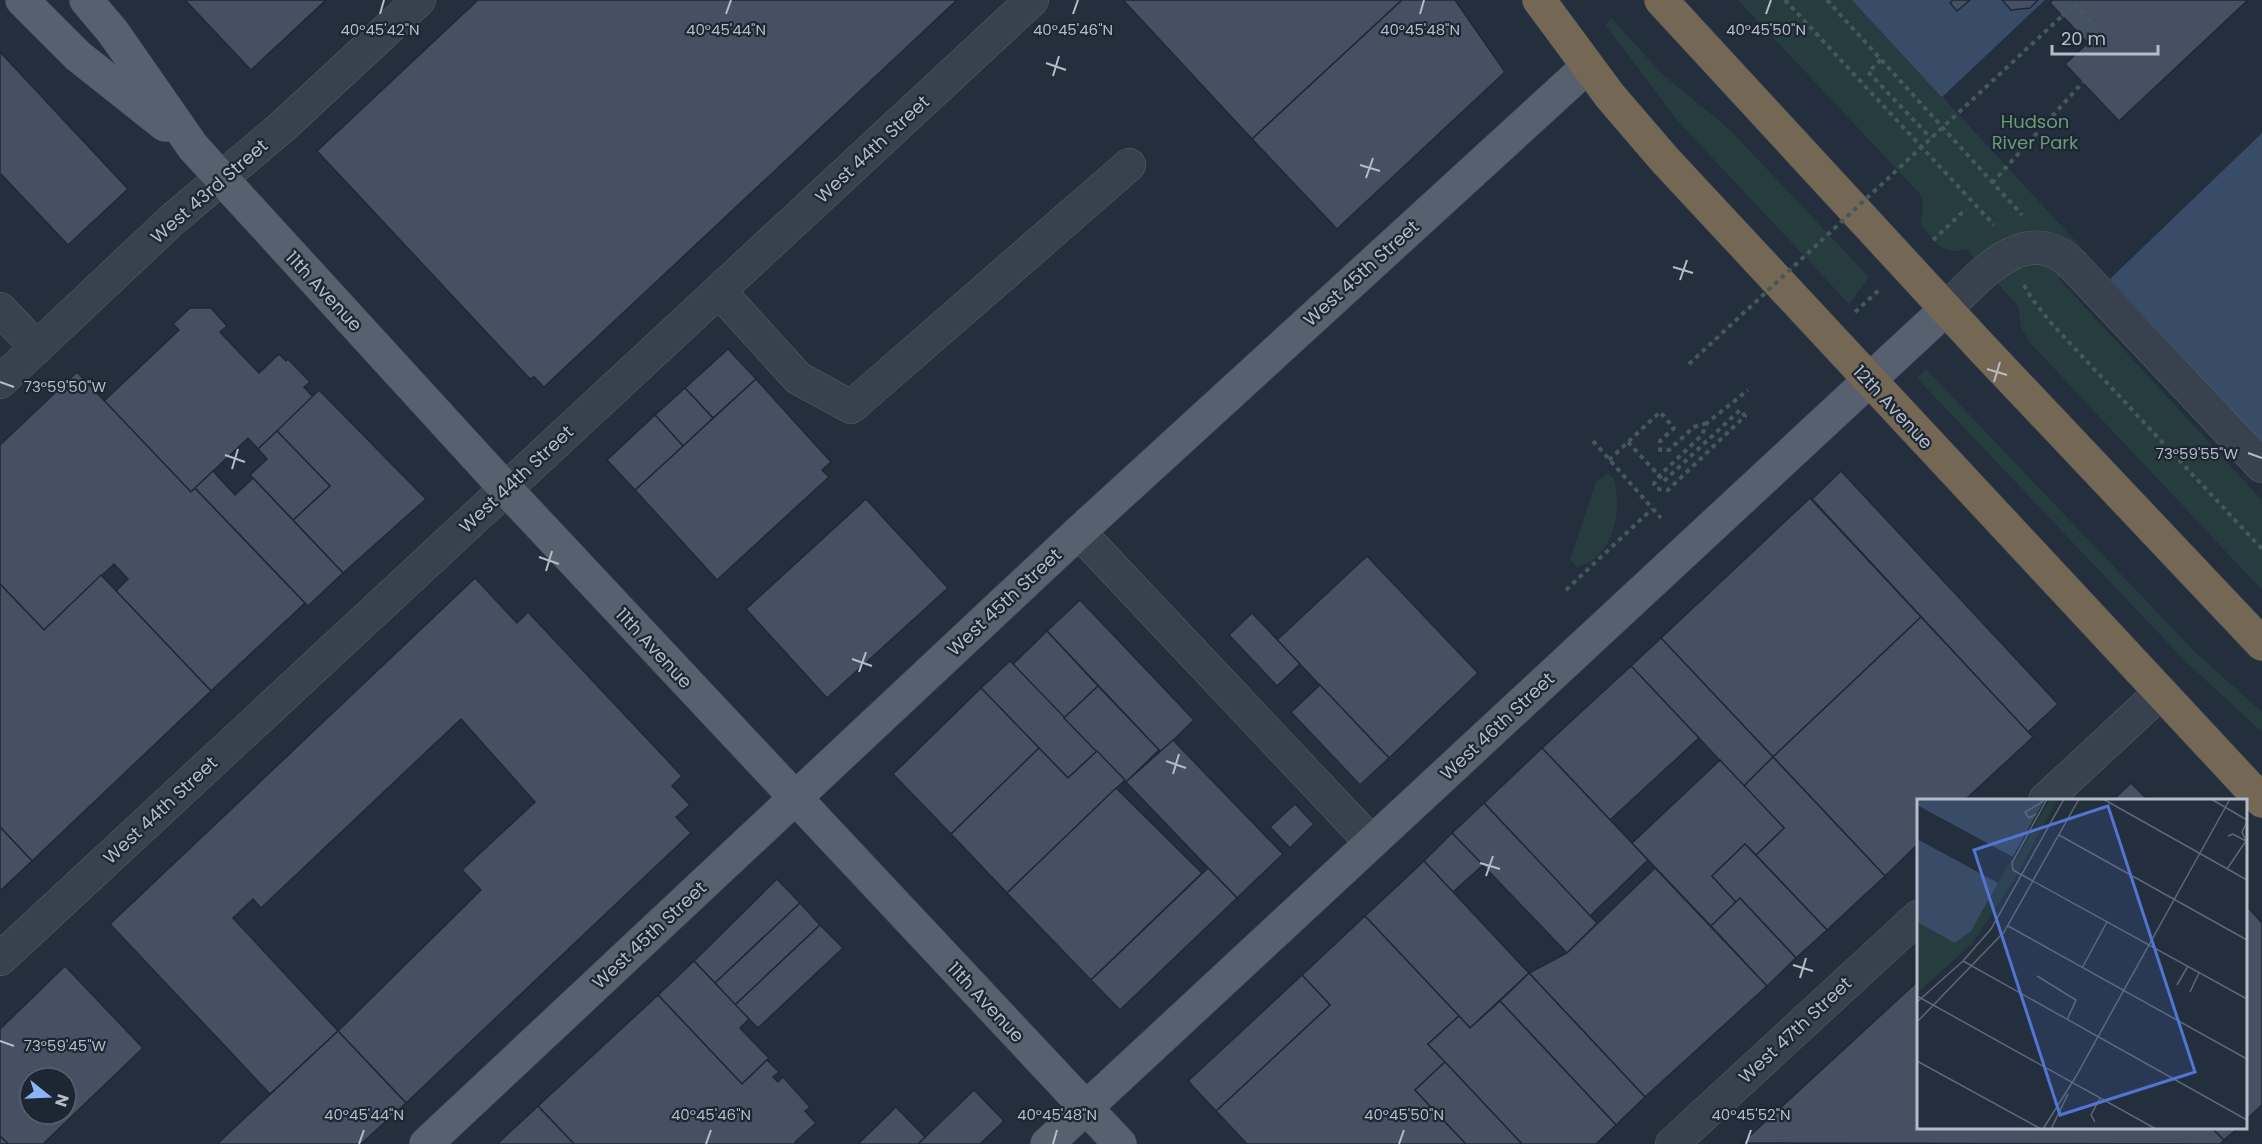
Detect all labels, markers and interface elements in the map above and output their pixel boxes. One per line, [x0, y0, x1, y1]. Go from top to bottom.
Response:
scale bar [2052, 18, 2158, 56]
text: 40°45'42"N [340, 19, 420, 40]
text: 40°45'44"N [686, 19, 766, 40]
text: 40°45'46"N [1033, 19, 1113, 40]
text: 40°45'48"N [1380, 19, 1460, 40]
text: 40°45'50"N [1726, 19, 1806, 40]
text: 20 m [2061, 26, 2106, 51]
street label: West 44th Street [809, 89, 935, 209]
park label: Hudson River Park [1992, 109, 2079, 155]
street label: West 43rd Street [145, 133, 273, 249]
street label: West 45th Street [1298, 214, 1424, 332]
street label: 11th Avenue [280, 245, 368, 337]
street label: 12th Avenue [1848, 360, 1938, 454]
text: 73°59'50"W [24, 376, 107, 397]
street label: West 44th Street [453, 419, 579, 539]
text: 73°59'55"W [2156, 443, 2239, 464]
street label: West 45th Street [941, 542, 1067, 662]
street label: 11th Avenue [610, 602, 698, 694]
street label: West 46th Street [1434, 666, 1560, 786]
street label: West 44th Street [97, 750, 223, 870]
inset map [1917, 799, 2247, 1129]
street label: West 45th Street [586, 875, 712, 995]
street label: 11th Avenue [942, 956, 1030, 1048]
street label: West 47th Street [1733, 971, 1857, 1089]
text: 73°59'45"W [24, 1035, 107, 1056]
north arrow [18, 1066, 78, 1126]
text: N [49, 1091, 75, 1110]
text: 40°45'44"N [324, 1104, 404, 1125]
text: 40°45'46"N [671, 1104, 751, 1125]
text: 40°45'48"N [1017, 1104, 1097, 1125]
text: 40°45'50"N [1364, 1104, 1444, 1125]
text: 40°45'52"N [1711, 1104, 1791, 1125]

